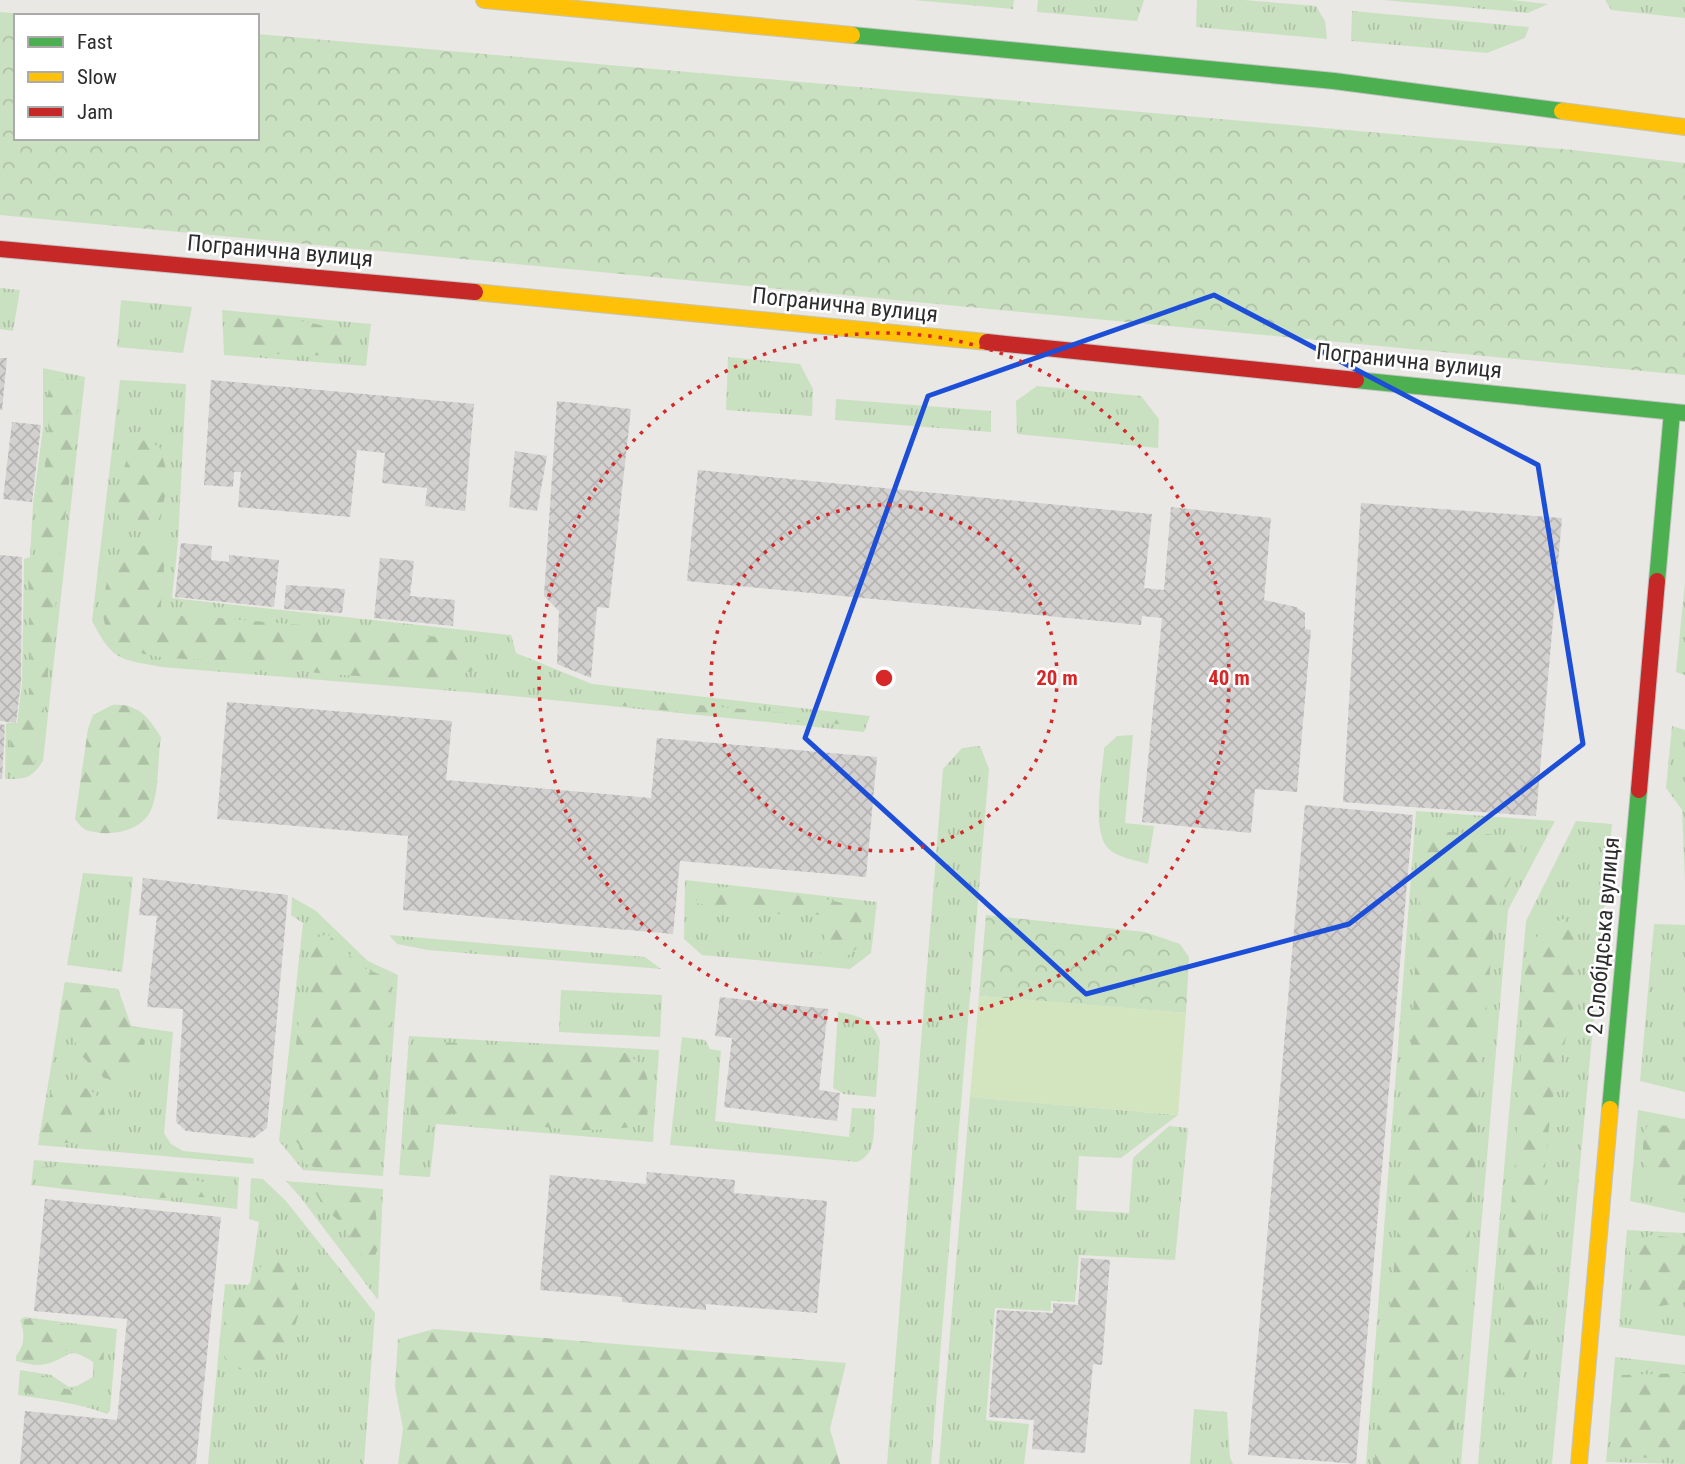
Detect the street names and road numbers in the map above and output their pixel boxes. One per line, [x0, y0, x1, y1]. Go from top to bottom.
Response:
street label: Погранична вулиця [186, 229, 374, 273]
street label: Погранична вулиця [751, 282, 939, 328]
street label: Погранична вулиця [1315, 338, 1503, 384]
street label: 2 Слобідська вулиця [1581, 836, 1625, 1036]

